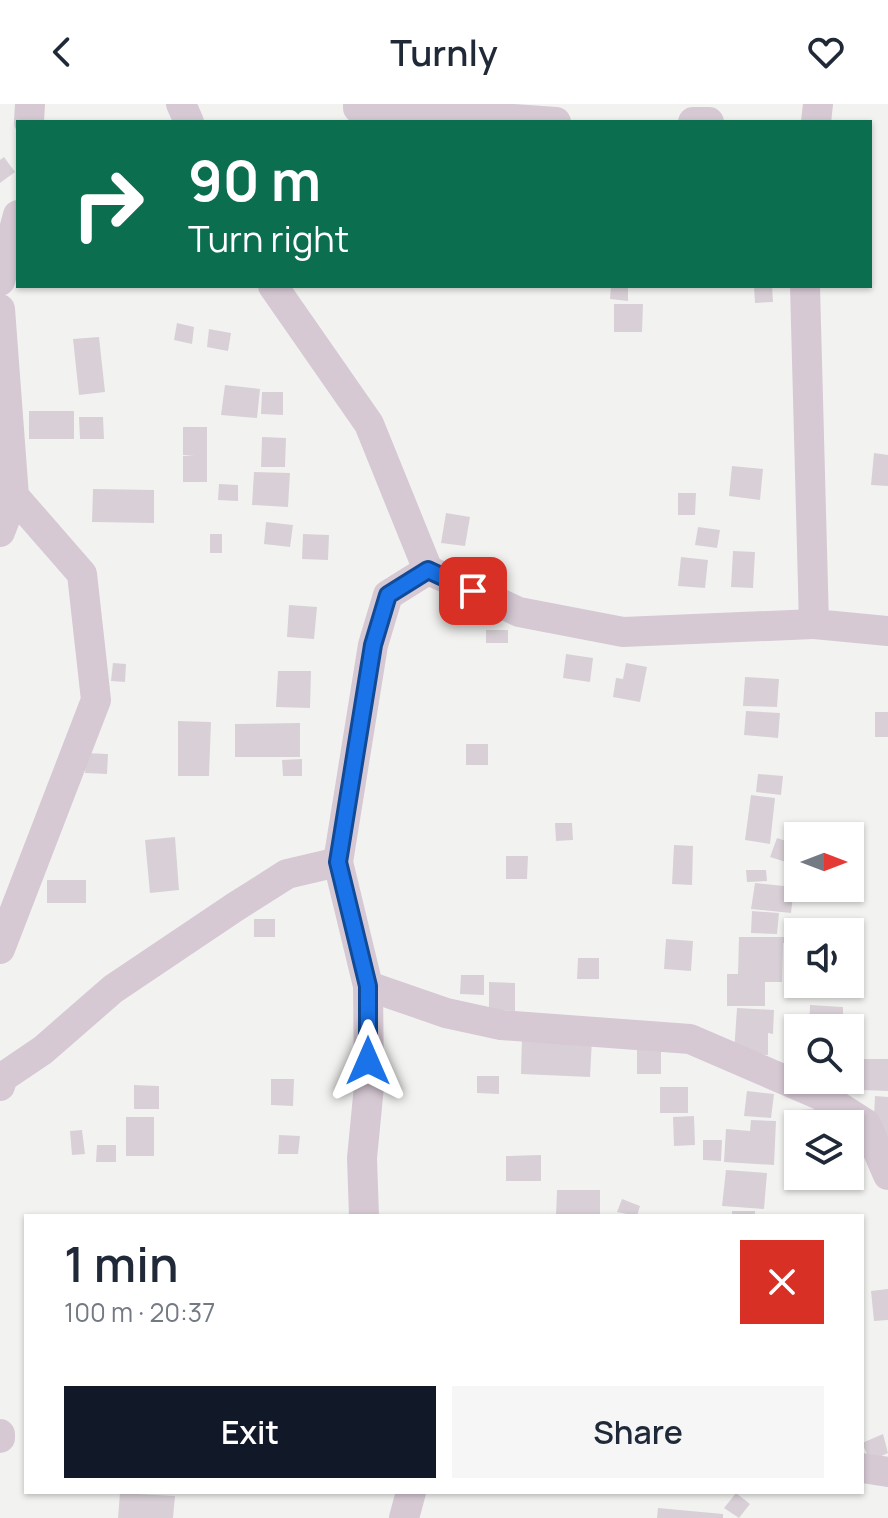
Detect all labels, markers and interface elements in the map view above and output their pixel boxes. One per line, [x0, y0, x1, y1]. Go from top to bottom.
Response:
text: Turnly [390, 28, 498, 77]
icon: back [40, 30, 84, 74]
icon: heart [804, 30, 848, 74]
text: 90 m [188, 141, 321, 218]
icon: right [56, 152, 160, 256]
text: Turn right [188, 214, 349, 263]
pin [439, 557, 507, 625]
icon: arrive [451, 569, 495, 613]
north arrow [784, 822, 864, 902]
map controls [784, 822, 864, 1190]
button: sound [784, 918, 864, 998]
button: search [784, 1014, 864, 1094]
position arrow [326, 1019, 410, 1103]
button: layers [784, 1110, 864, 1190]
text: 1 min [64, 1231, 178, 1296]
button: close [740, 1240, 824, 1324]
text: 100 m · 20:37 [64, 1294, 215, 1330]
button: Exit [64, 1386, 436, 1478]
button: Share [452, 1386, 824, 1478]

